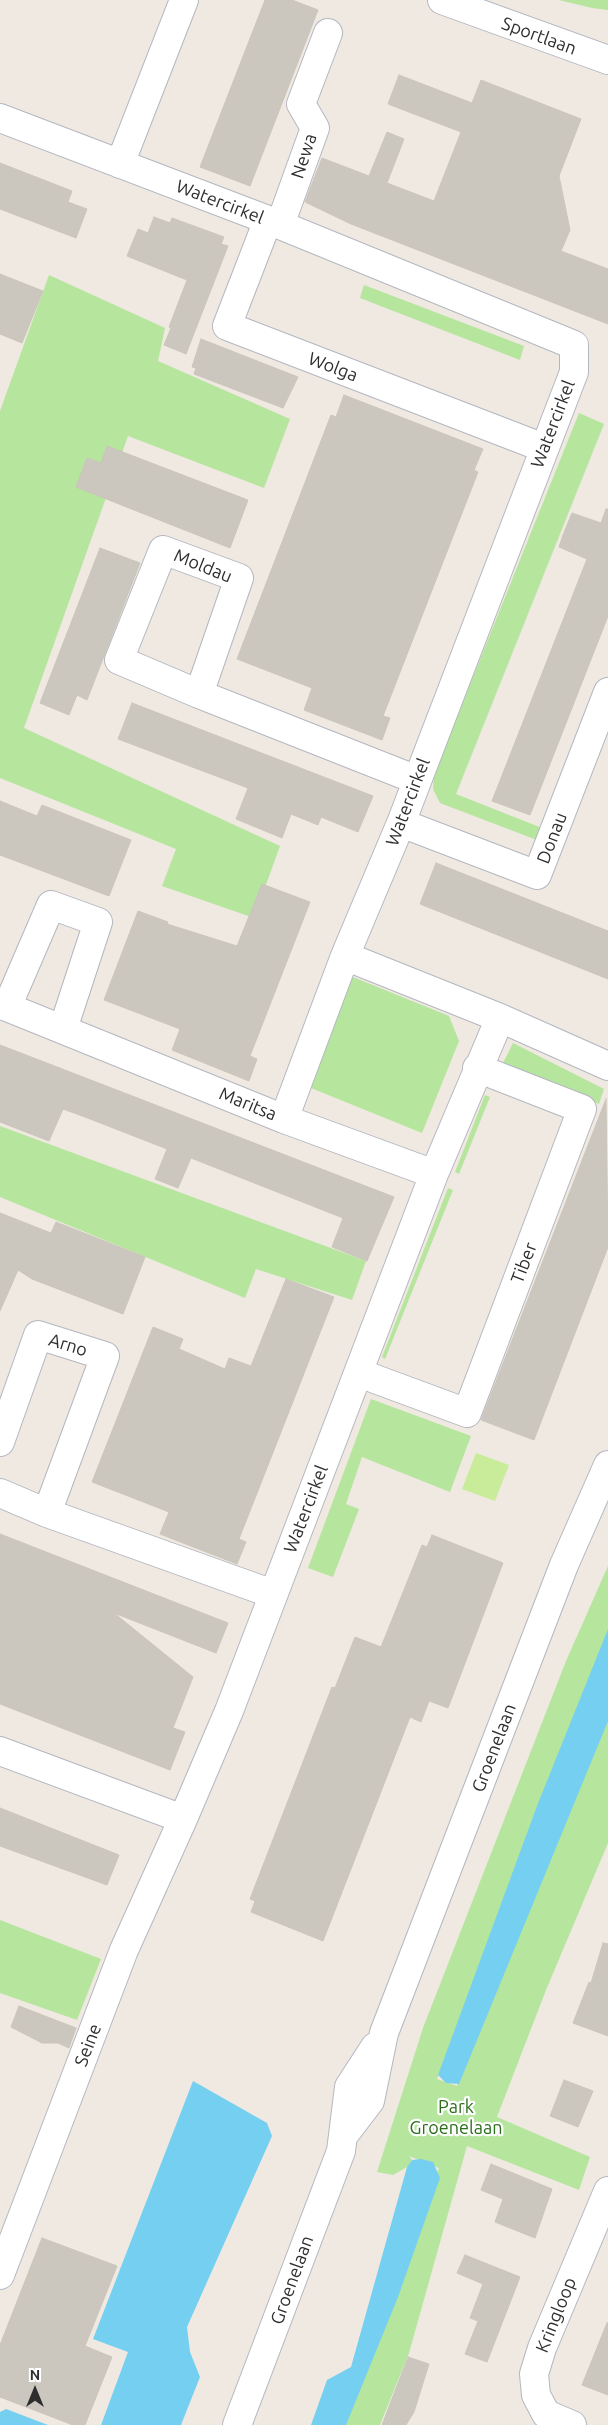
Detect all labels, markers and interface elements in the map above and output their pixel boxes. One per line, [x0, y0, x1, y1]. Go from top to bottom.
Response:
street label: Sportlaan [499, 13, 579, 59]
street label: Newa [287, 131, 321, 181]
street label: Watercirkel [173, 175, 267, 229]
street label: Wolga [305, 348, 361, 386]
street label: Watercirkel [526, 377, 580, 471]
street label: Moldau [171, 545, 235, 587]
street label: Watercirkel [381, 755, 435, 849]
street label: Donau [532, 809, 572, 867]
street label: Maritsa [216, 1083, 280, 1125]
street label: Tiber [506, 1239, 542, 1287]
street label: Arno [46, 1329, 90, 1361]
street label: Watercirkel [279, 1462, 333, 1556]
street label: Groenelaan [467, 1701, 521, 1795]
street label: Seine [70, 2021, 106, 2069]
park label: Park Groenelaan [410, 2096, 502, 2138]
street label: Groenelaan [266, 2233, 318, 2327]
street label: Kringloop [531, 2274, 581, 2356]
north arrow [10, 2365, 60, 2415]
text: N [30, 2367, 40, 2383]

